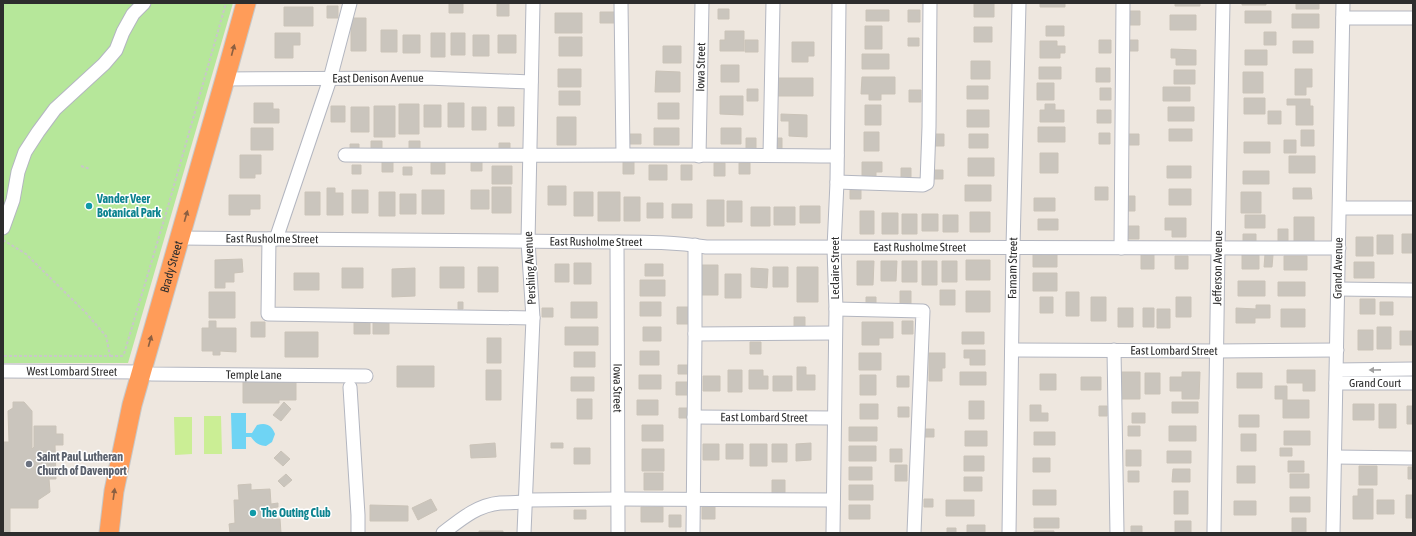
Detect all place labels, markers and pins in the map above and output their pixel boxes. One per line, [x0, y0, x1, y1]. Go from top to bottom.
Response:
place label: Vander Veer Botanical Park [96, 192, 162, 220]
marker: Vander Veer Botanical Park [84, 201, 94, 211]
place label: Saint Paul Lutheran Church of Davenport [37, 450, 127, 478]
marker: Saint Paul Lutheran Church of Davenport [24, 459, 34, 469]
place label: The Outing Club [261, 506, 331, 520]
marker: The Outing Club [248, 508, 258, 518]

